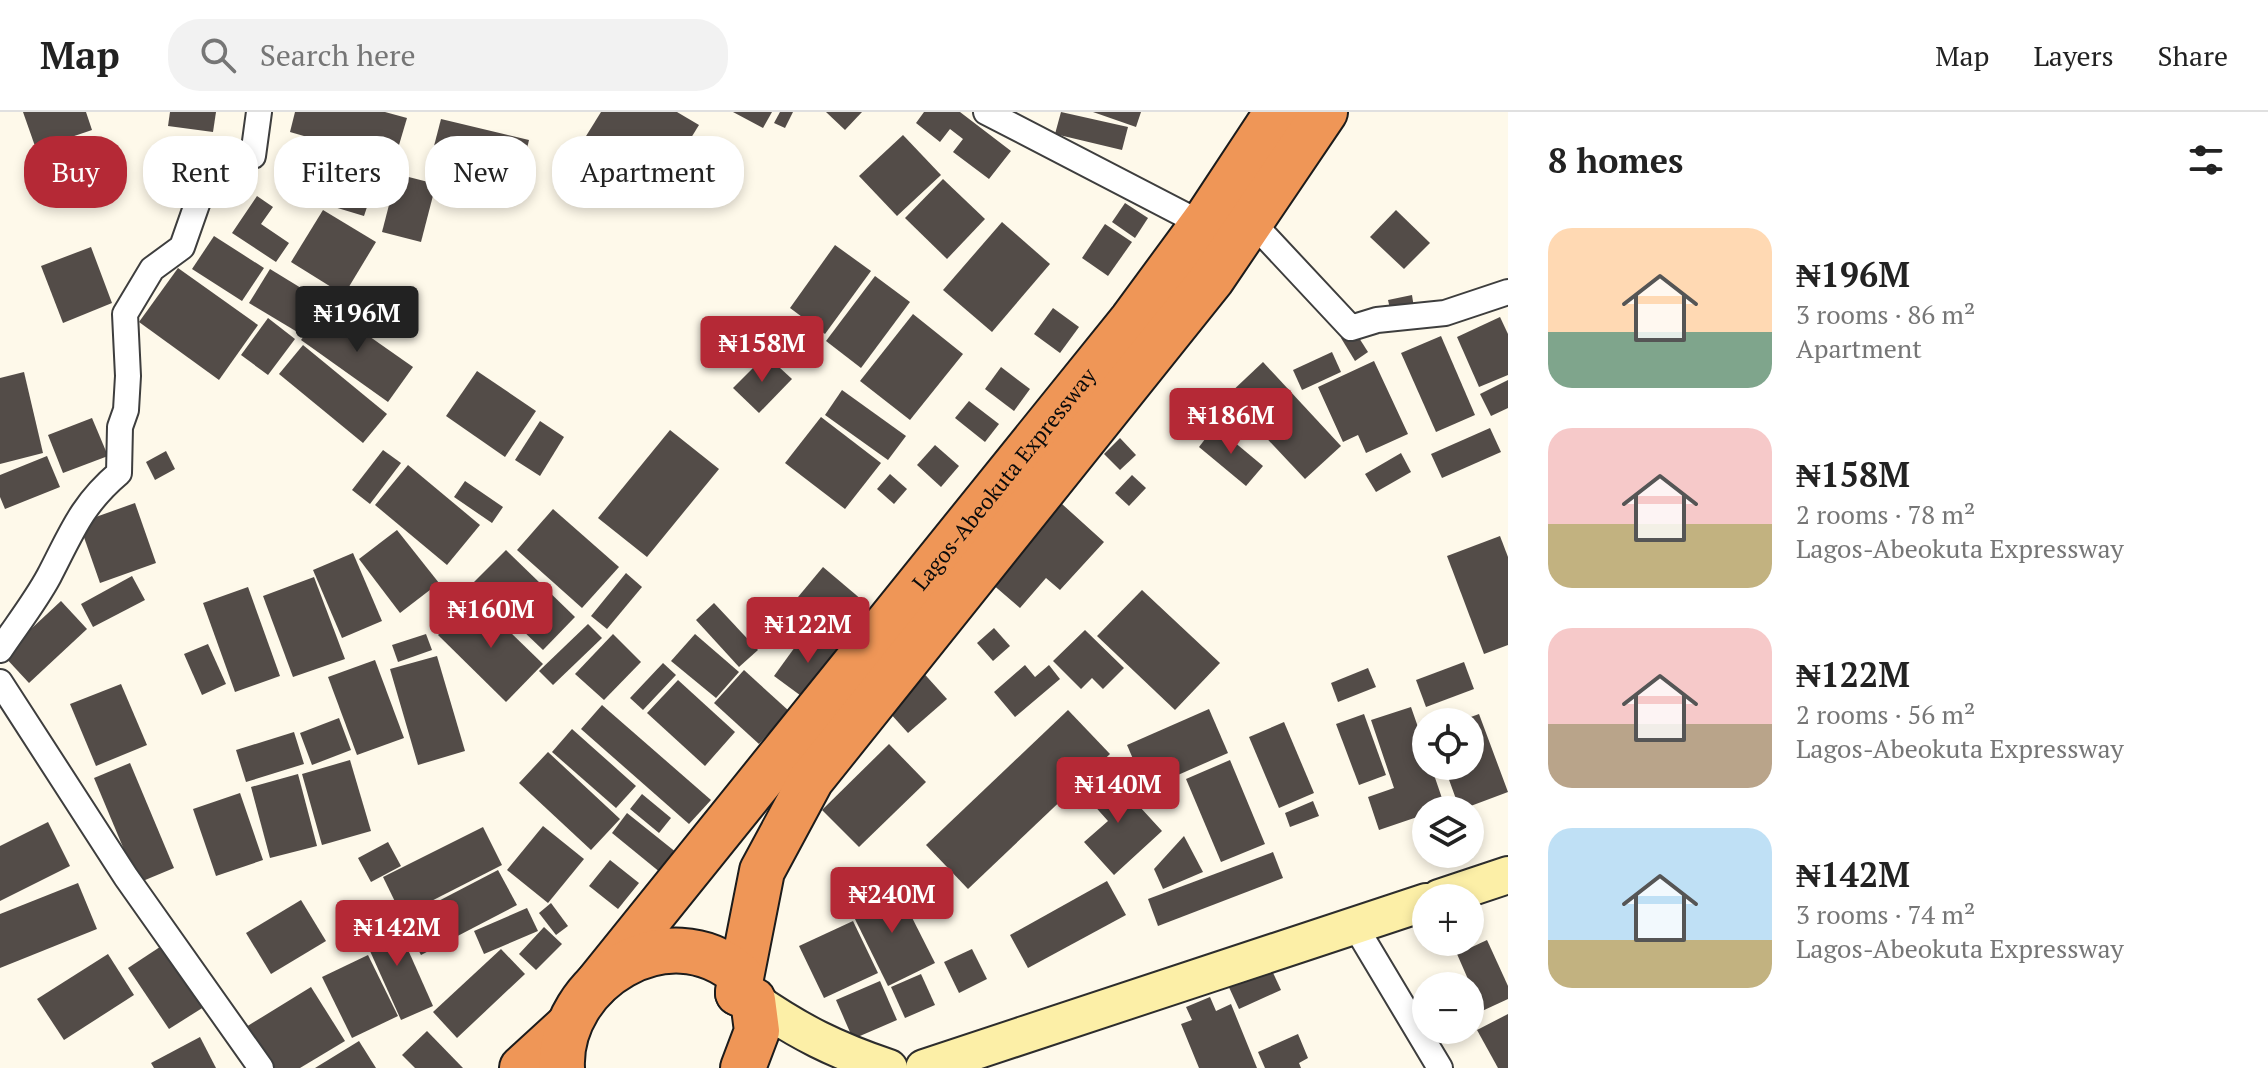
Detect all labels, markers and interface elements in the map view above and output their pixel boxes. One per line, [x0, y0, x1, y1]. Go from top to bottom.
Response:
search box [168, 19, 728, 91]
text: Map [40, 30, 120, 80]
icon: search [196, 33, 240, 77]
text: Search here [260, 35, 416, 75]
text: Map [1935, 37, 1989, 74]
text: Layers [2033, 37, 2114, 74]
text: Share [2158, 37, 2228, 74]
chip: Buy [24, 136, 127, 208]
chip: Rent [143, 136, 258, 208]
chip: Filters [274, 136, 409, 208]
chip: New [425, 136, 536, 208]
chip: Apartment [552, 136, 744, 208]
text: 8 homes [1548, 138, 1683, 183]
icon: filters [2184, 138, 2228, 182]
text: ₦196M [1796, 252, 1910, 297]
icon: home [1612, 260, 1708, 356]
pin: ₦196M [301, 286, 413, 354]
text: ₦196M [313, 295, 401, 329]
text: 3 rooms · 86 m² [1796, 297, 1975, 331]
pin: ₦158M [706, 316, 818, 384]
text: ₦158M [718, 325, 806, 359]
text: Apartment [1796, 331, 1922, 365]
street label: Lagos-Abeokuta Expressway [905, 361, 1102, 596]
pin: ₦186M [1175, 388, 1287, 456]
text: ₦186M [1187, 397, 1275, 431]
text: ₦158M [1796, 452, 1910, 497]
icon: home [1612, 460, 1708, 556]
text: 2 rooms · 78 m² [1796, 497, 1975, 531]
text: Lagos-Abeokuta Expressway [1796, 531, 2124, 565]
pin: ₦160M [435, 582, 547, 650]
text: ₦160M [447, 591, 535, 625]
pin: ₦122M [752, 597, 864, 665]
text: ₦122M [764, 606, 852, 640]
text: ₦122M [1796, 652, 1910, 697]
icon: home [1612, 660, 1708, 756]
text: 2 rooms · 56 m² [1796, 697, 1975, 731]
map controls [1412, 708, 1484, 1044]
button: locate [1412, 708, 1484, 780]
text: Lagos-Abeokuta Expressway [1796, 731, 2124, 765]
pin: ₦140M [1062, 757, 1174, 825]
text: ₦140M [1074, 766, 1162, 800]
button: layers [1412, 796, 1484, 868]
text: ₦142M [1796, 852, 1910, 897]
icon: home [1612, 860, 1708, 956]
pin: ₦240M [836, 867, 948, 935]
text: ₦240M [848, 876, 936, 910]
button: + [1412, 884, 1484, 956]
text: 3 rooms · 74 m² [1796, 897, 1975, 931]
pin: ₦142M [341, 900, 453, 968]
text: ₦142M [353, 909, 441, 943]
text: Lagos-Abeokuta Expressway [1796, 931, 2124, 965]
button: − [1412, 972, 1484, 1044]

